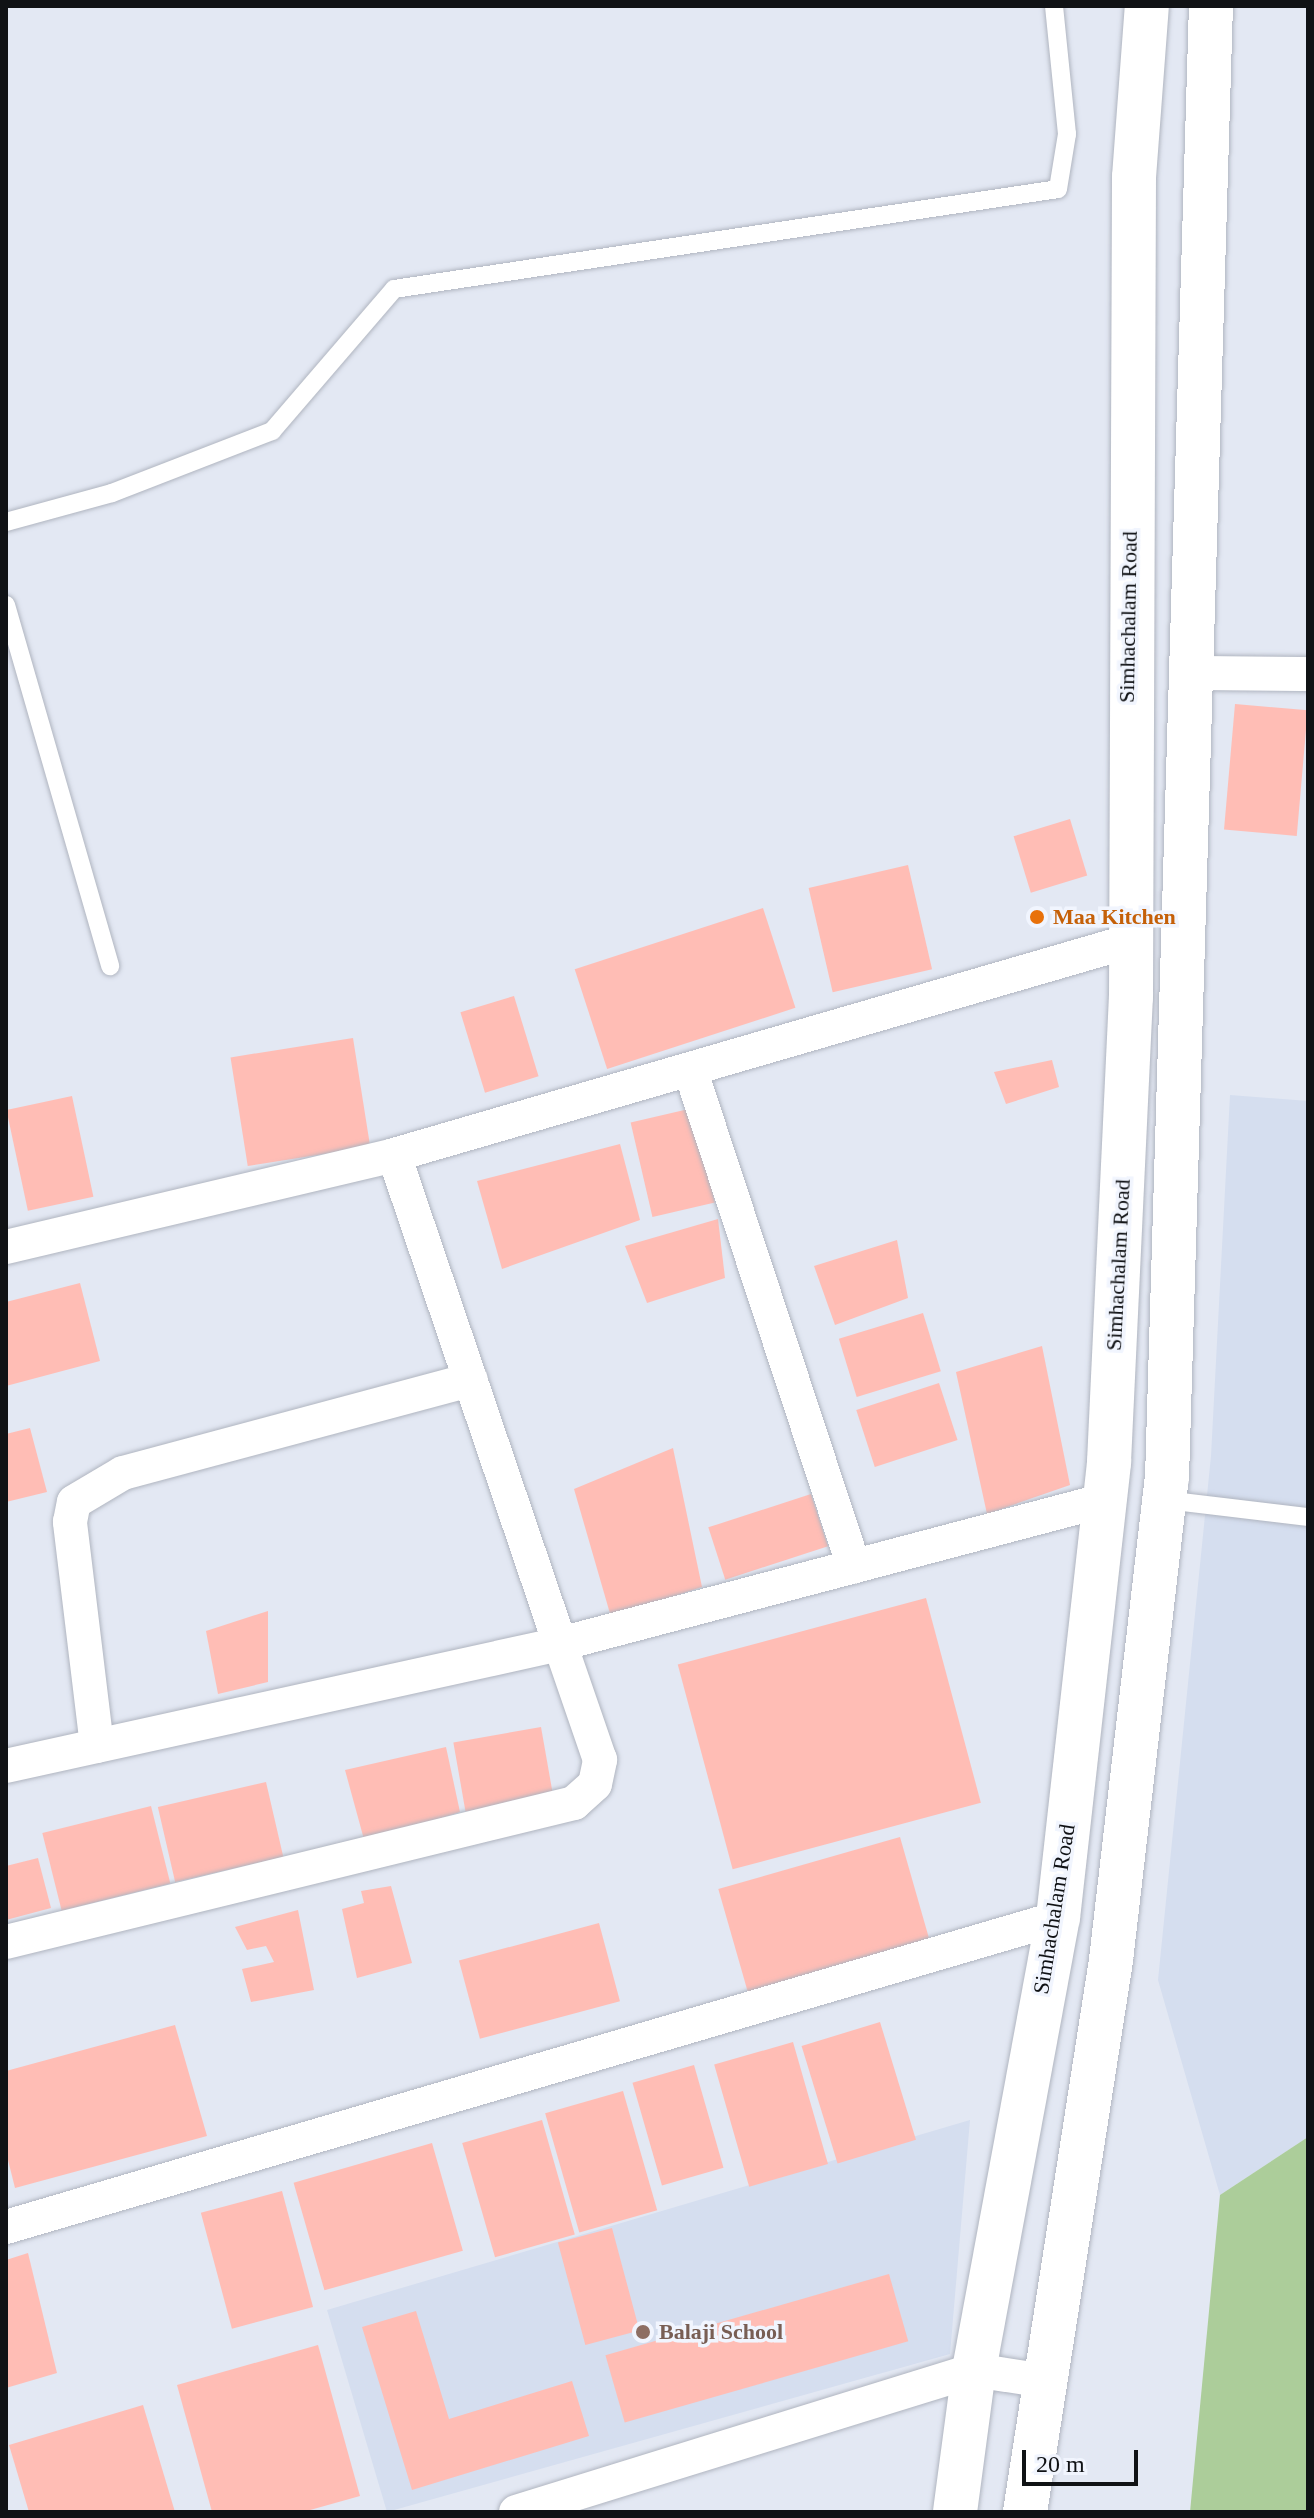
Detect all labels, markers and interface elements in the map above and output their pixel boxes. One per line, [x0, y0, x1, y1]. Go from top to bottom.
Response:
street label: Simhachalam Road [1113, 531, 1143, 703]
place label: Maa Kitchen [1053, 904, 1176, 930]
marker: Maa Kitchen [1028, 908, 1046, 926]
street label: Simhachalam Road [1100, 1179, 1136, 1351]
street label: Simhachalam Road [1028, 1822, 1080, 1996]
place label: Balaji School [659, 2319, 783, 2345]
marker: Balaji School [634, 2323, 652, 2341]
scale bar [1026, 2434, 1142, 2484]
text: 20 m [1036, 2451, 1085, 2477]

